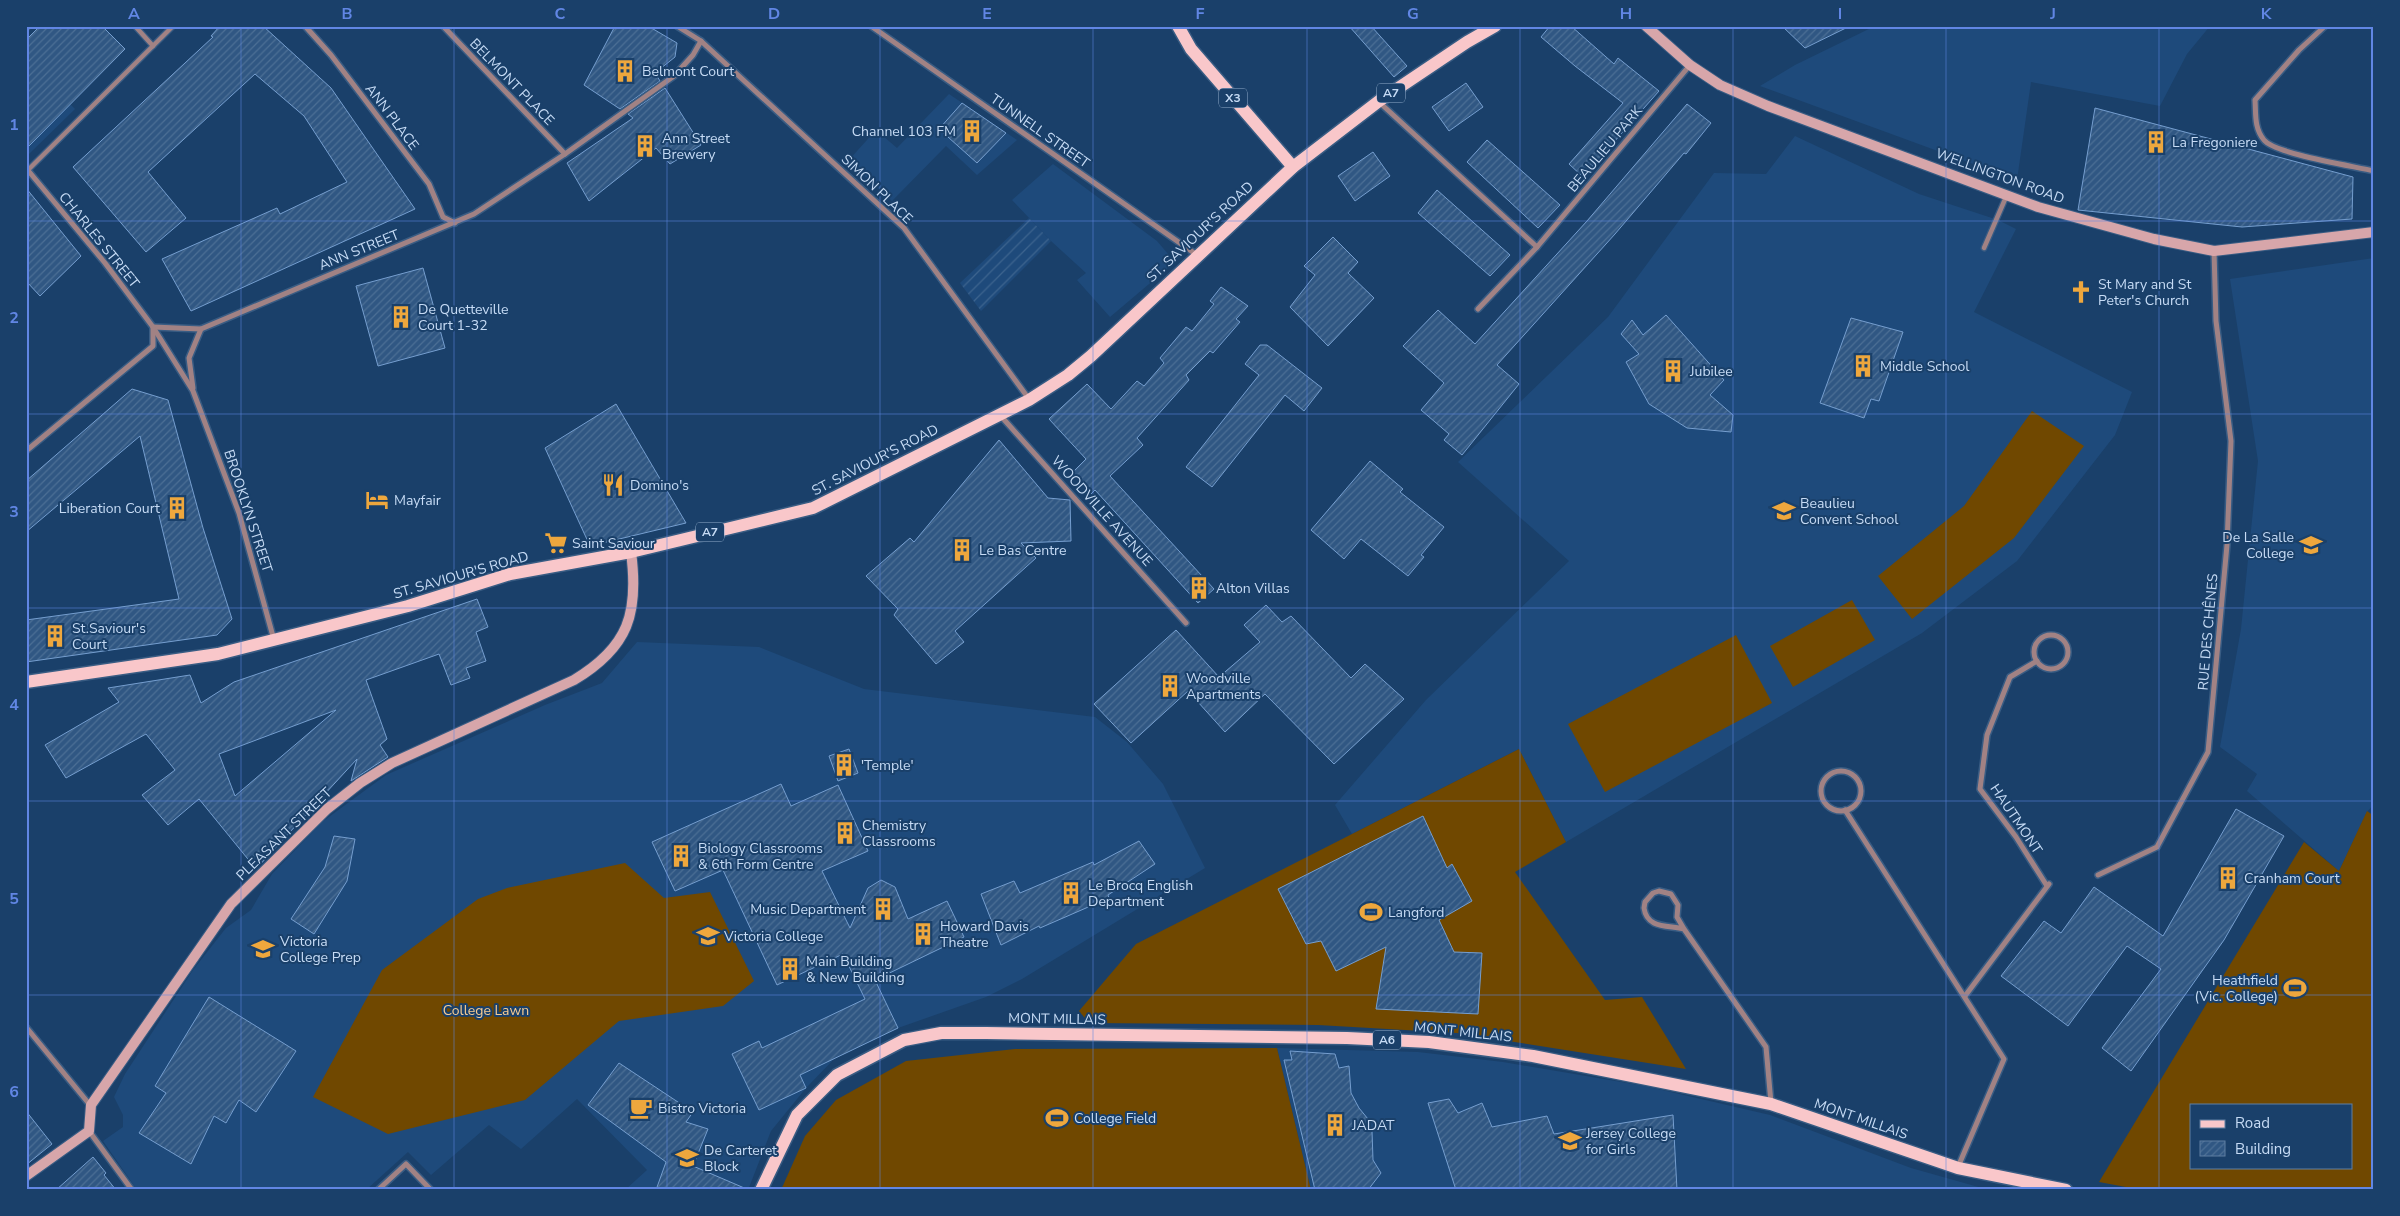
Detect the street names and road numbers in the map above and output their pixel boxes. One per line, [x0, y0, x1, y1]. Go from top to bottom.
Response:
street label: BELMONT PLACE [466, 34, 558, 130]
street label: ANN PLACE [361, 80, 423, 154]
road number: A7 [1377, 84, 1405, 102]
road number: X3 [1219, 89, 1247, 108]
street label: TUNNELL STREET [987, 90, 1094, 173]
street label: BEAULIEU PARK [1563, 102, 1647, 196]
street label: WELLINGTON ROAD [1933, 144, 2067, 208]
street label: SIMON PLACE [837, 150, 917, 228]
street label: ST. SAVIOUR'S ROAD [1142, 177, 1258, 287]
street label: CHARLES STREET [54, 188, 144, 292]
street label: ANN STREET [316, 225, 403, 275]
street label: ST. SAVIOUR'S ROAD [808, 420, 942, 500]
street label: BROOKLYN STREET [219, 447, 277, 575]
street label: WOODVILLE AVENUE [1047, 452, 1157, 570]
road number: A7 [696, 522, 724, 542]
street label: ST. SAVIOUR'S ROAD [391, 547, 531, 603]
street label: RUE DES CHÊNES [2193, 572, 2223, 691]
street label: HAUTMONT [1986, 780, 2047, 858]
street label: PLEASANT STREET [232, 783, 336, 885]
street label: MONT MILLAIS [1008, 1009, 1107, 1029]
street label: MONT MILLAIS [1413, 1017, 1513, 1047]
road number: A6 [1373, 1030, 1401, 1050]
street label: MONT MILLAIS [1812, 1094, 1911, 1144]

